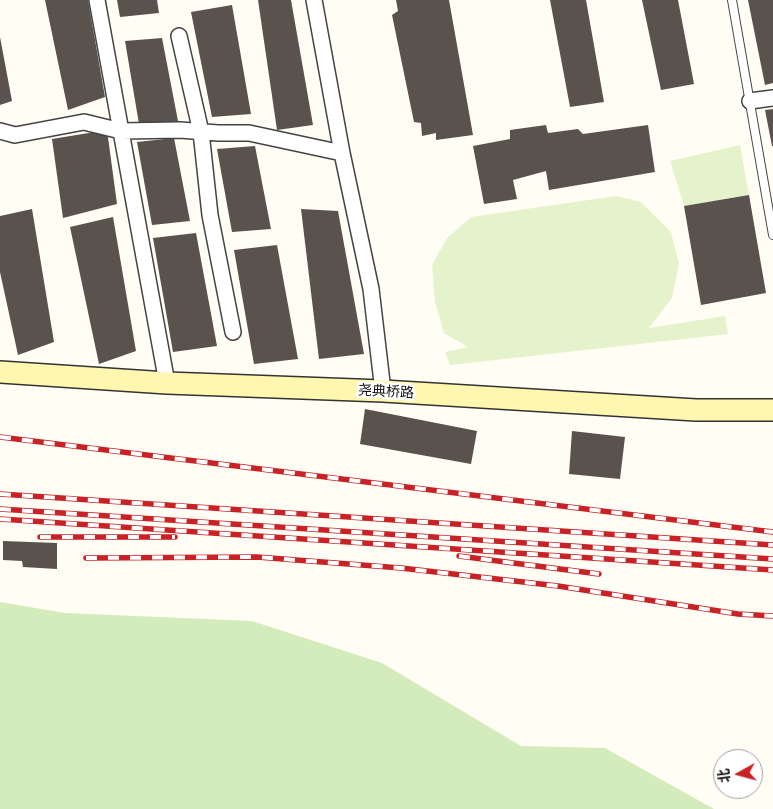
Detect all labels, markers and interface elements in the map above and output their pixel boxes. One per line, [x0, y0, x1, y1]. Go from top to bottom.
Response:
street label: 尧典桥路 [358, 382, 414, 402]
north arrow [713, 749, 763, 799]
text: 北 [714, 768, 734, 784]

